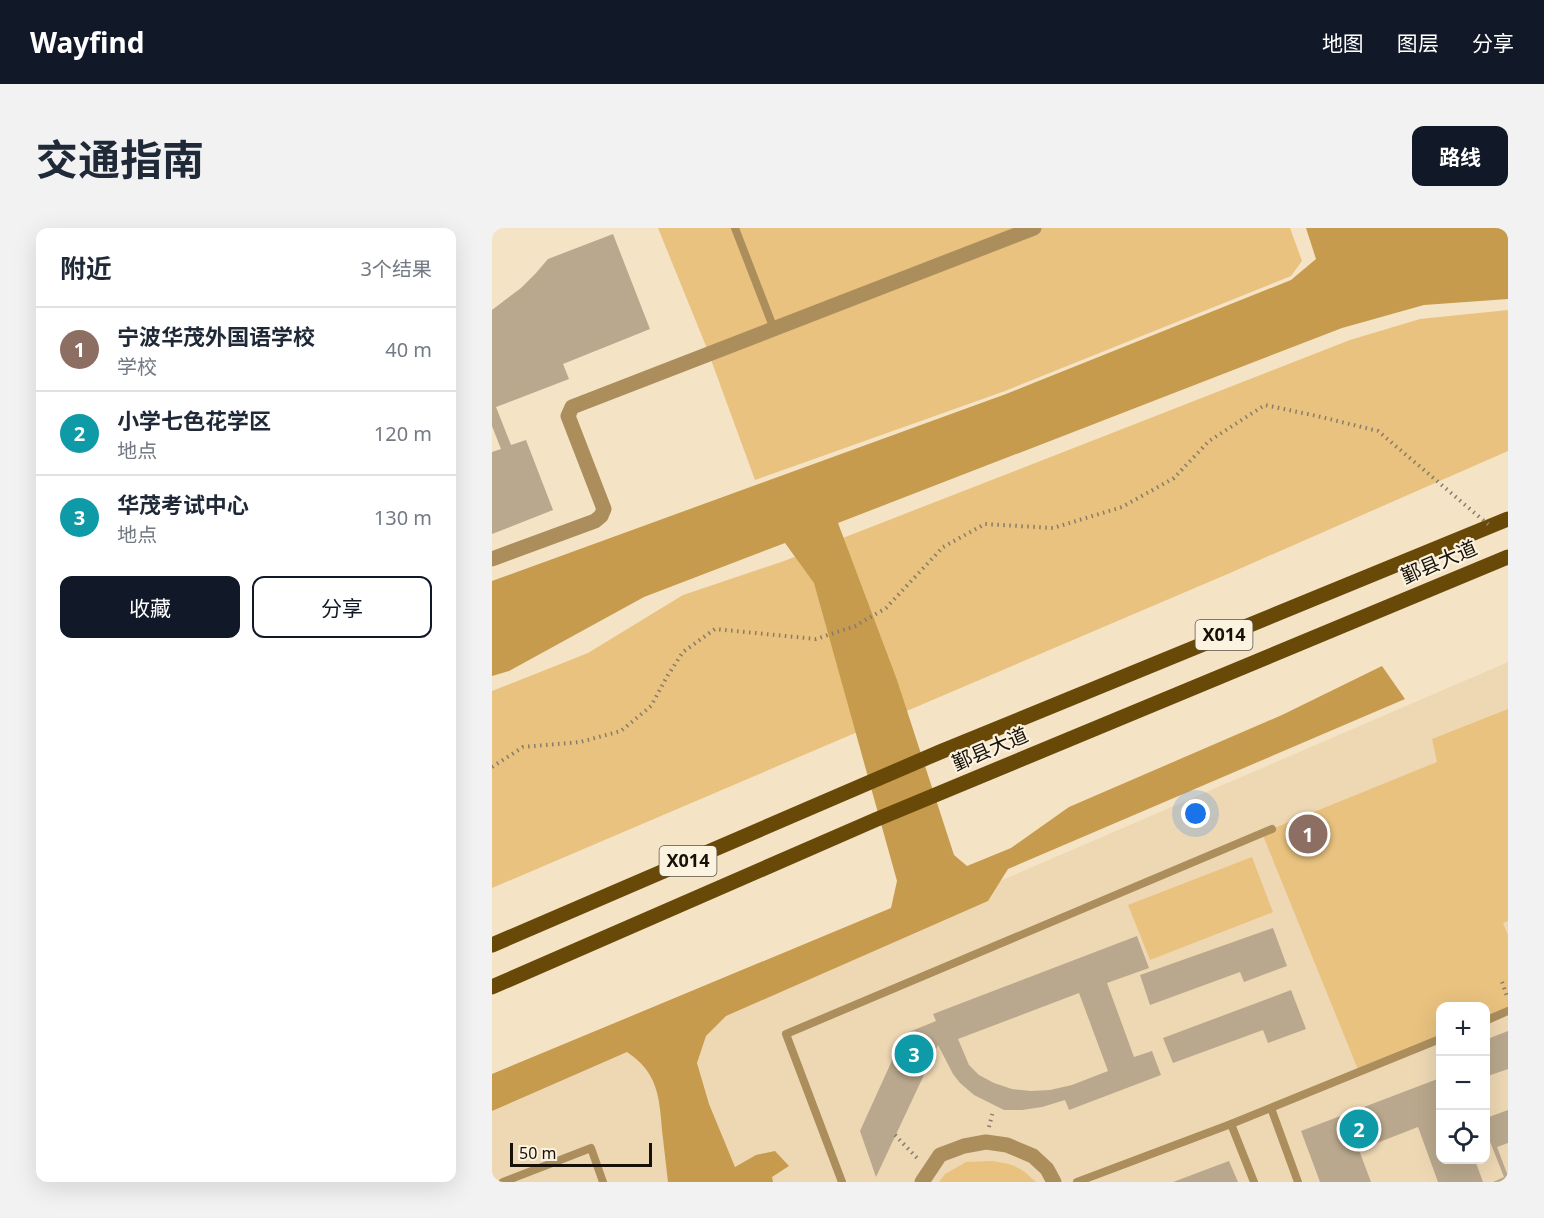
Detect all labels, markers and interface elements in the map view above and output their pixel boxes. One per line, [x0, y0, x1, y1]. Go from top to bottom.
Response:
text: Wayfind [30, 23, 144, 61]
text: 地图 [1322, 29, 1364, 57]
text: 图层 [1397, 29, 1439, 57]
text: 分享 [1472, 29, 1514, 57]
button: 路线 [1412, 126, 1508, 186]
text: 交通指南 [36, 130, 204, 187]
text: 附近 [60, 250, 112, 286]
text: 3个结果 [361, 255, 432, 282]
text: 宁波华茂外国语学校 [117, 321, 315, 351]
text: 1 [74, 336, 85, 363]
text: 40 m [385, 336, 432, 363]
text: 学校 [117, 353, 157, 380]
text: 小学七色花学区 [117, 405, 271, 435]
text: 2 [74, 420, 85, 447]
text: 120 m [374, 420, 432, 447]
text: 地点 [117, 437, 157, 464]
text: 华茂考试中心 [117, 489, 249, 519]
text: 3 [74, 504, 85, 531]
text: 130 m [374, 504, 432, 531]
text: 地点 [117, 521, 157, 548]
street label: 鄞县大道 [1397, 533, 1481, 590]
button: 收藏 [60, 576, 240, 638]
button: 分享 [252, 576, 432, 638]
road number: X014 [1196, 620, 1252, 650]
street label: 鄞县大道 [948, 720, 1032, 777]
your location [1181, 799, 1210, 828]
pin: 1 [1288, 812, 1328, 856]
road number: X014 [660, 846, 716, 876]
map controls [1436, 1002, 1490, 1164]
button: + [1436, 1002, 1490, 1056]
pin: 3 [894, 1032, 934, 1076]
button: − [1436, 1056, 1490, 1110]
pin: 2 [1340, 1106, 1378, 1152]
button: locate [1436, 1110, 1490, 1164]
scale bar [510, 1140, 652, 1168]
text: 50 m [519, 1142, 556, 1164]

